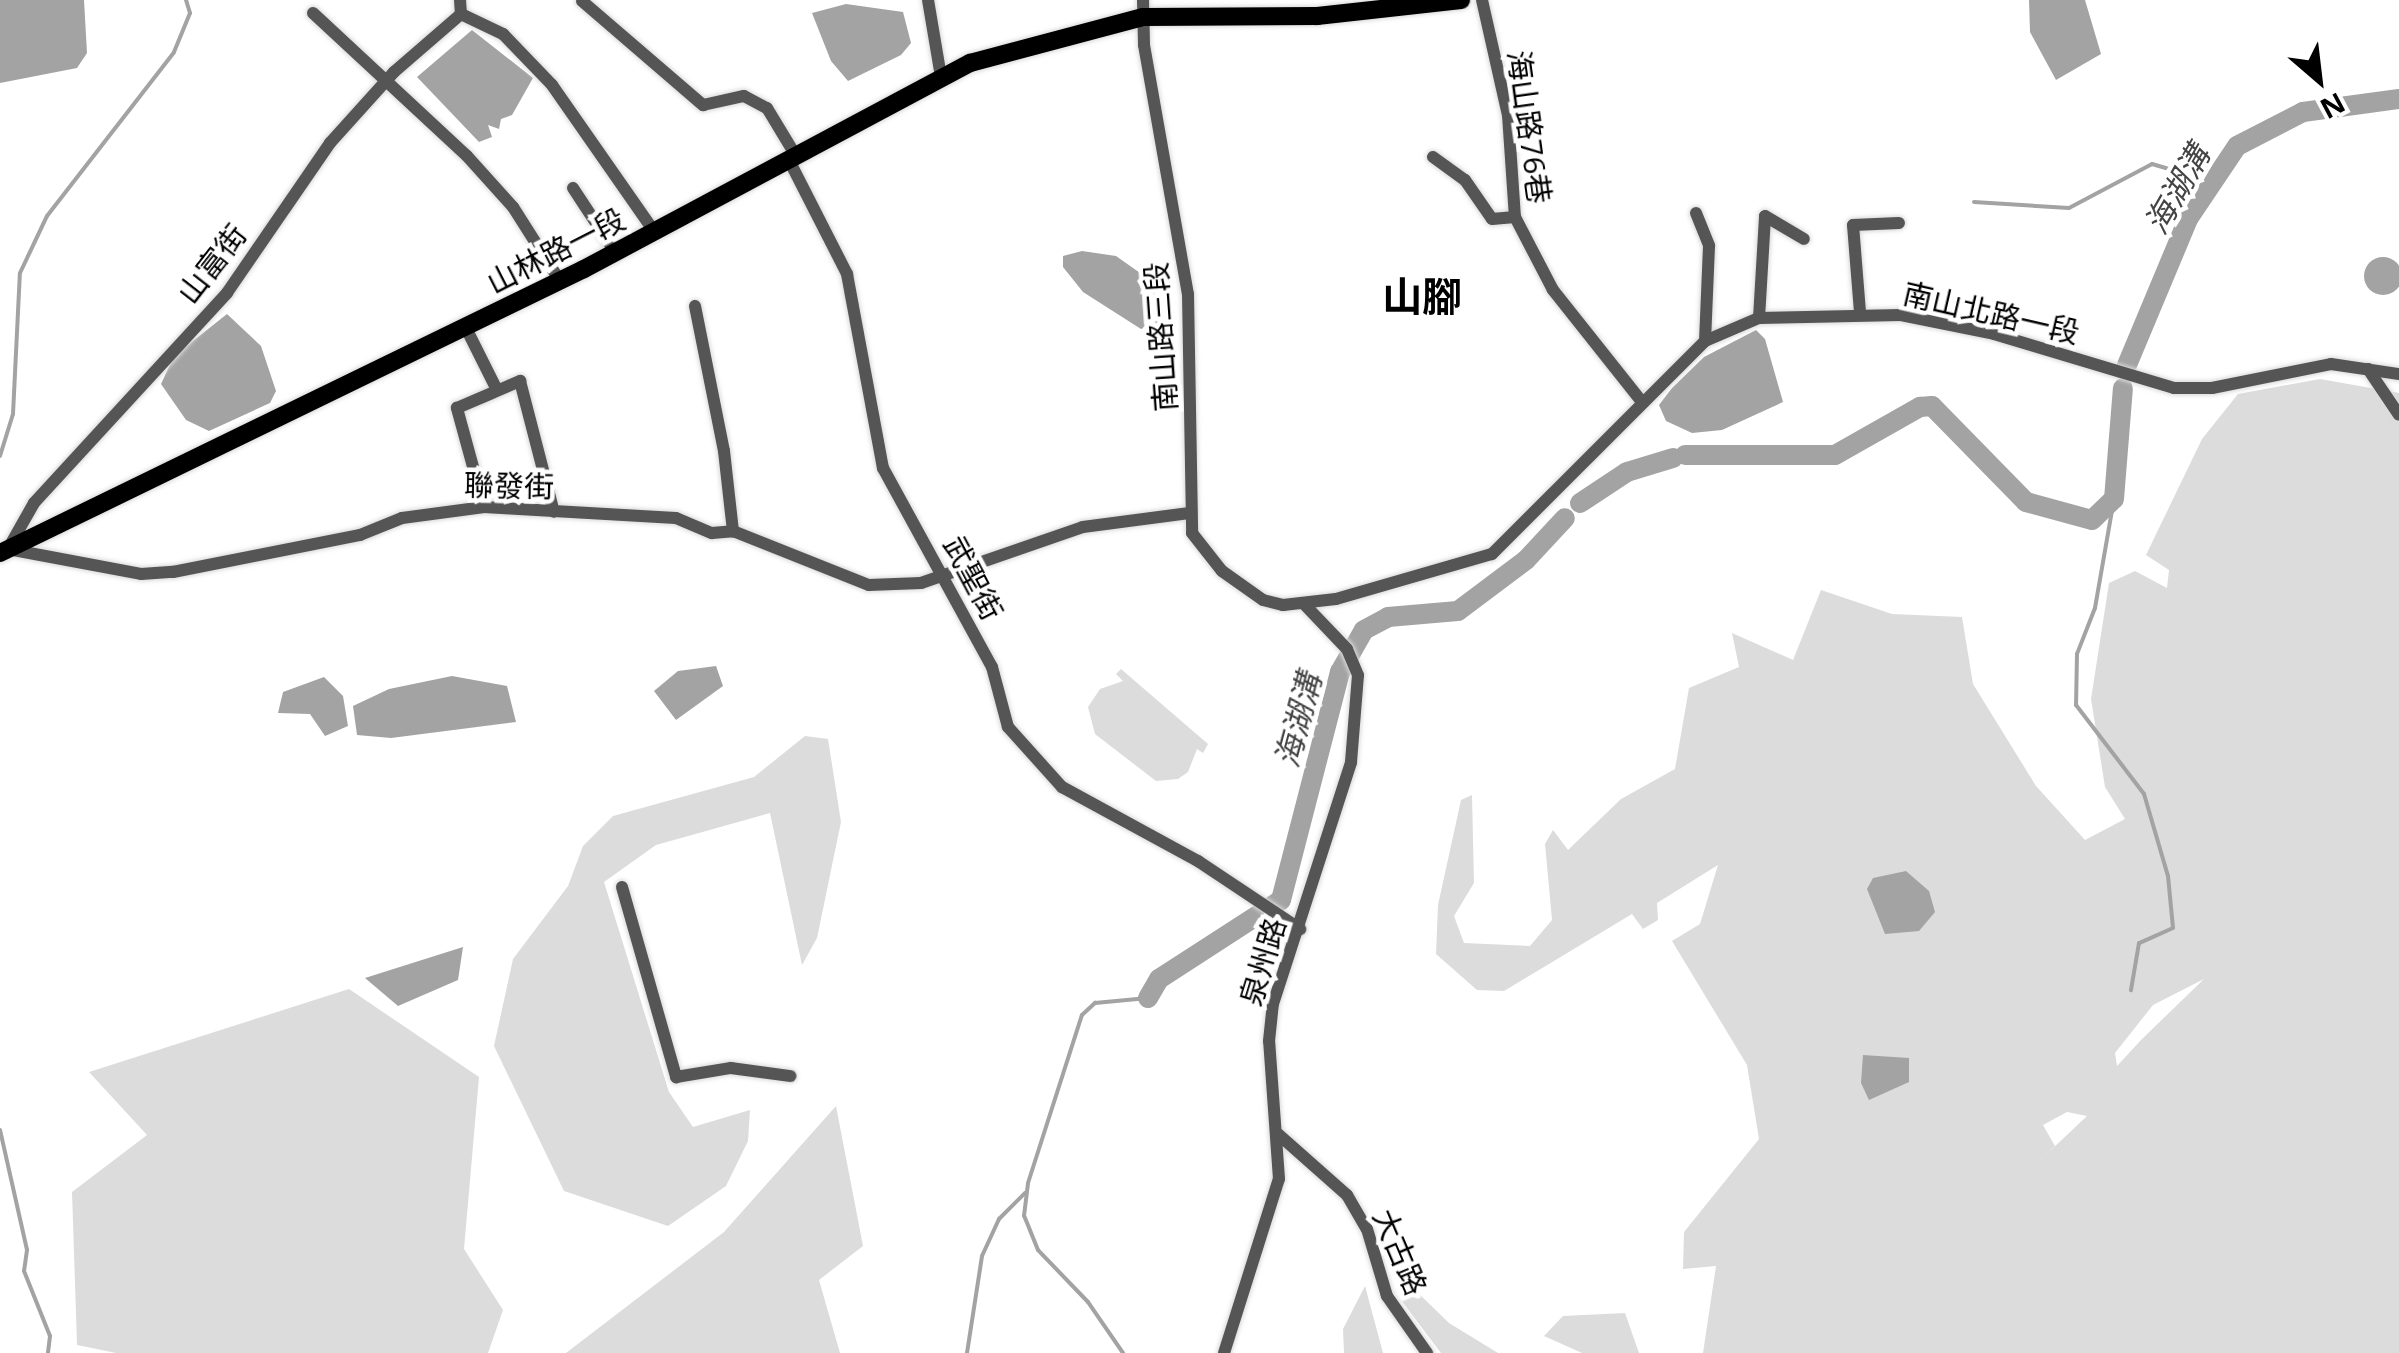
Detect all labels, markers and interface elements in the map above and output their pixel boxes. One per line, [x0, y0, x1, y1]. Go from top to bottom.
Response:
north arrow [2269, 30, 2369, 130]
street label: 海山路76巷 [1500, 48, 1558, 206]
text: N [2314, 84, 2352, 129]
water label: 海湖溝 [2136, 138, 2218, 240]
street label: 山林路一段 [481, 201, 631, 301]
street label: 山富街 [170, 217, 254, 311]
street label: 南山路三段 [1138, 261, 1184, 413]
district label: 山腳 [1382, 272, 1462, 320]
street label: 南山北路一段 [1899, 275, 2083, 351]
street label: 聯發街 [464, 467, 554, 505]
street label: 武聖街 [936, 530, 1010, 626]
water label: 海湖溝 [1267, 669, 1329, 771]
street label: 泉州路 [1233, 914, 1293, 1010]
street label: 大古路 [1366, 1204, 1434, 1300]

